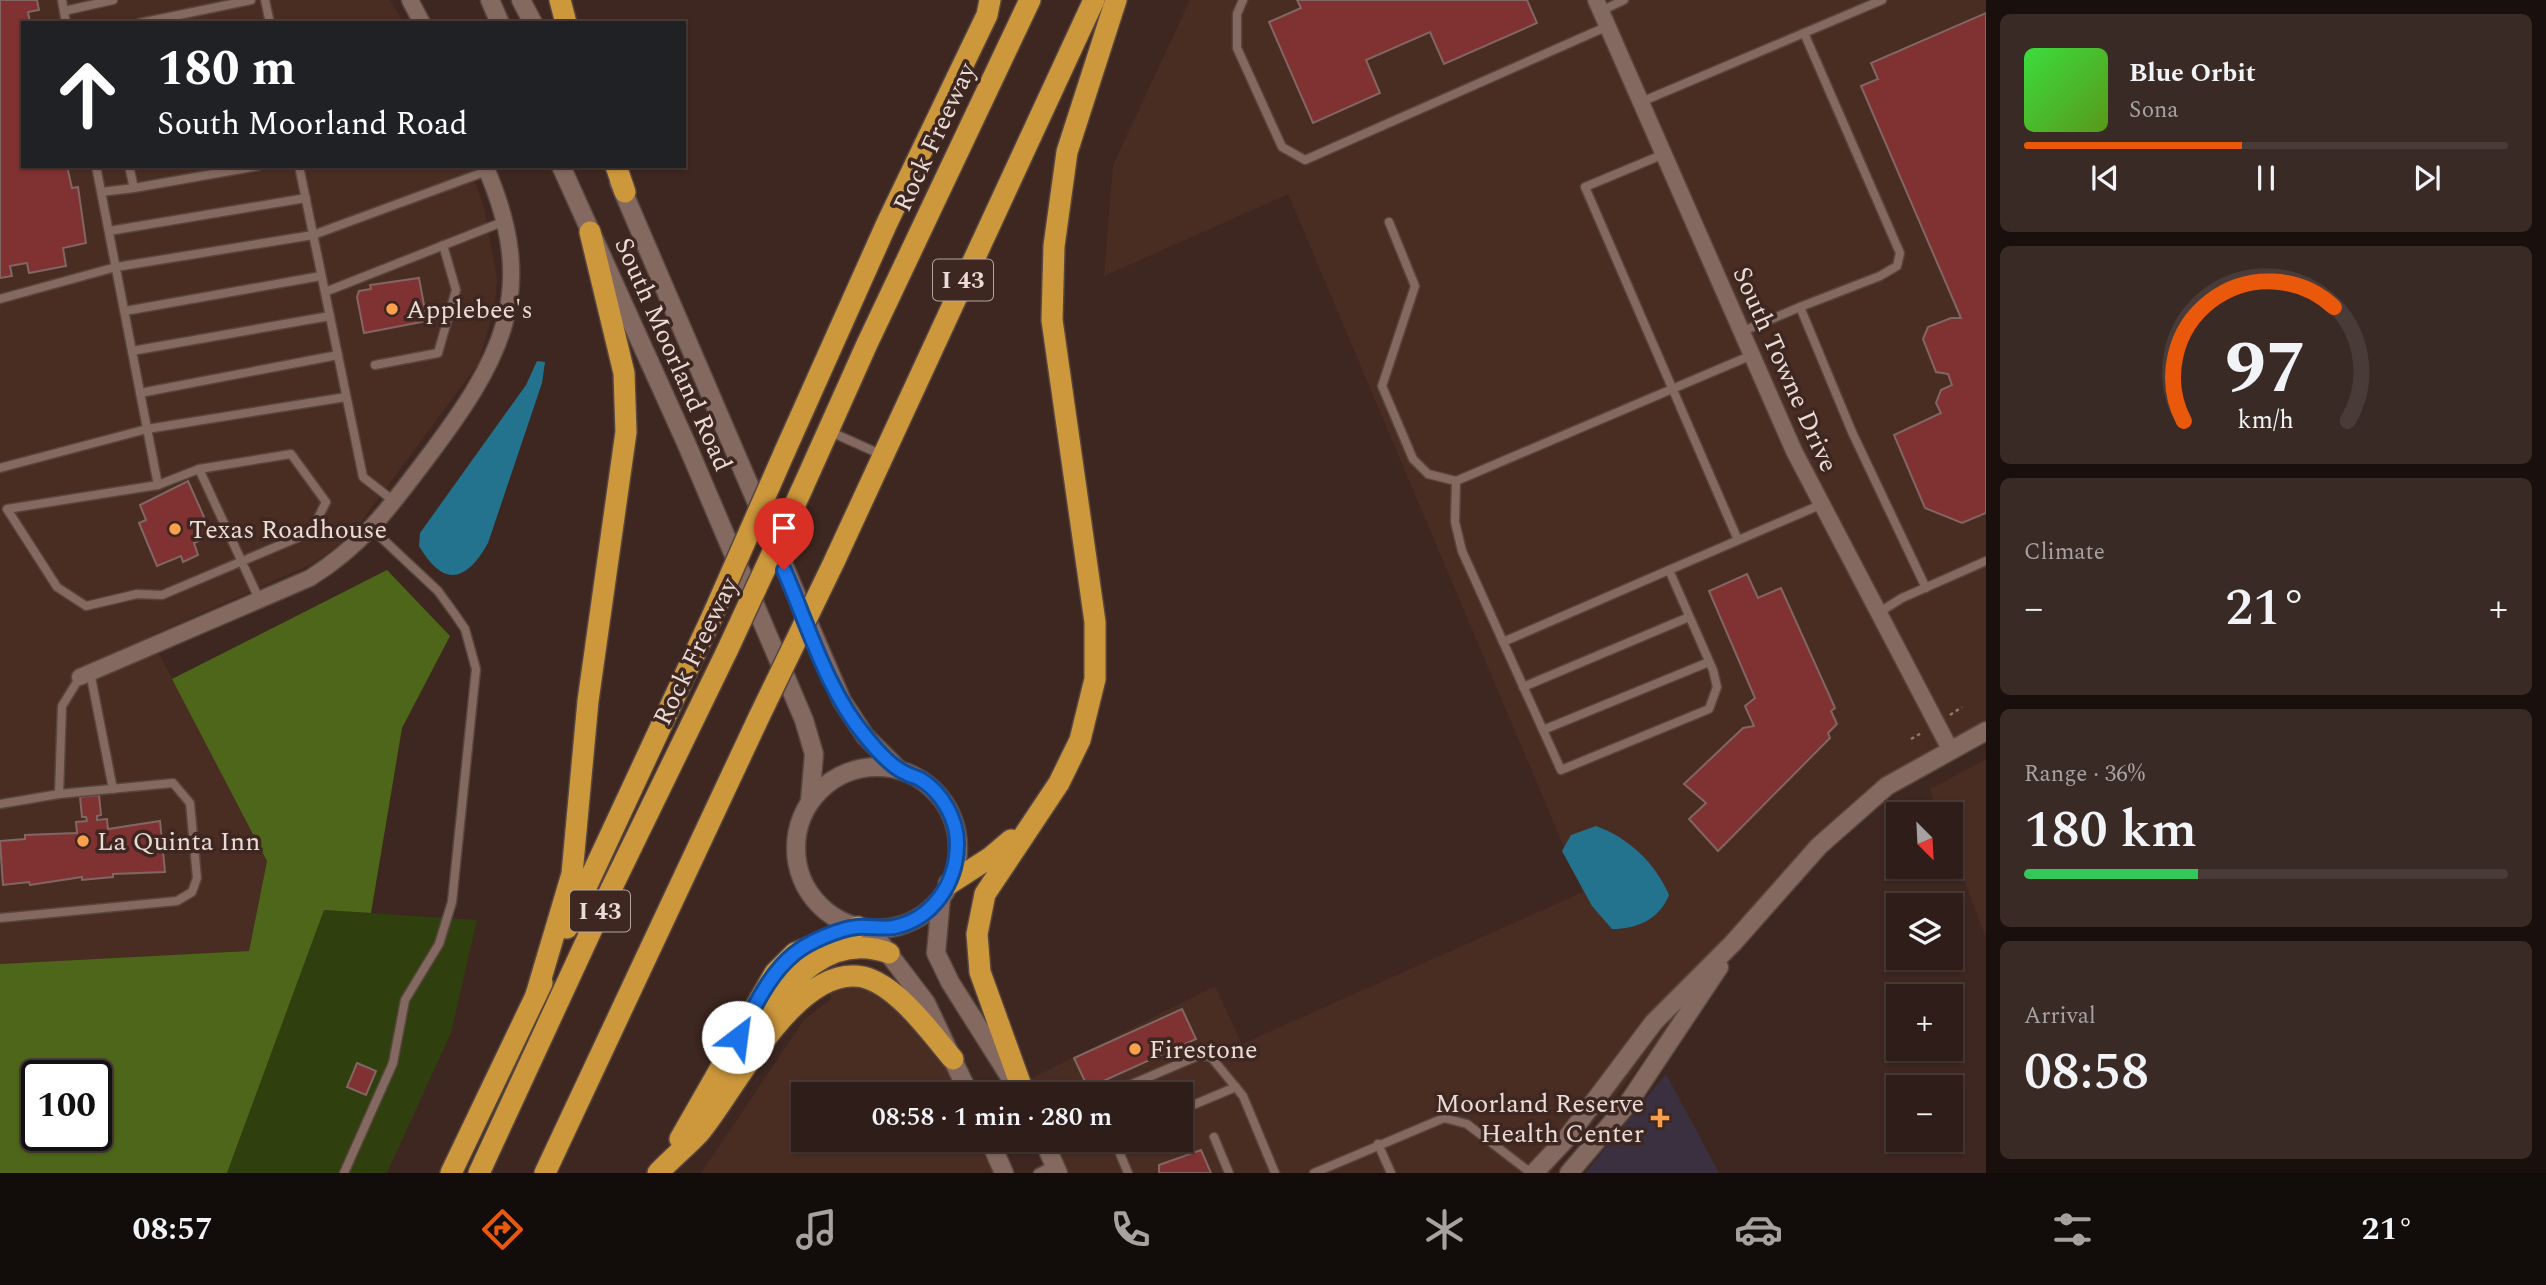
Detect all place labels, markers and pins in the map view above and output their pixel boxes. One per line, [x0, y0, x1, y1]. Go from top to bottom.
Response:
place label: Applebee's [406, 290, 533, 330]
marker: Applebee's [384, 301, 400, 317]
pin [754, 498, 814, 570]
place label: Texas Roadhouse [189, 510, 387, 550]
marker: Texas Roadhouse [167, 521, 183, 537]
place label: La Quinta Inn [97, 822, 260, 862]
marker: La Quinta Inn [75, 833, 91, 849]
place label: Firestone [1149, 1030, 1258, 1070]
marker: Firestone [1127, 1041, 1143, 1057]
place label: Moorland Reserve Health Center [1435, 1084, 1644, 1154]
marker: Moorland Reserve Health Center [1650, 1108, 1670, 1128]

